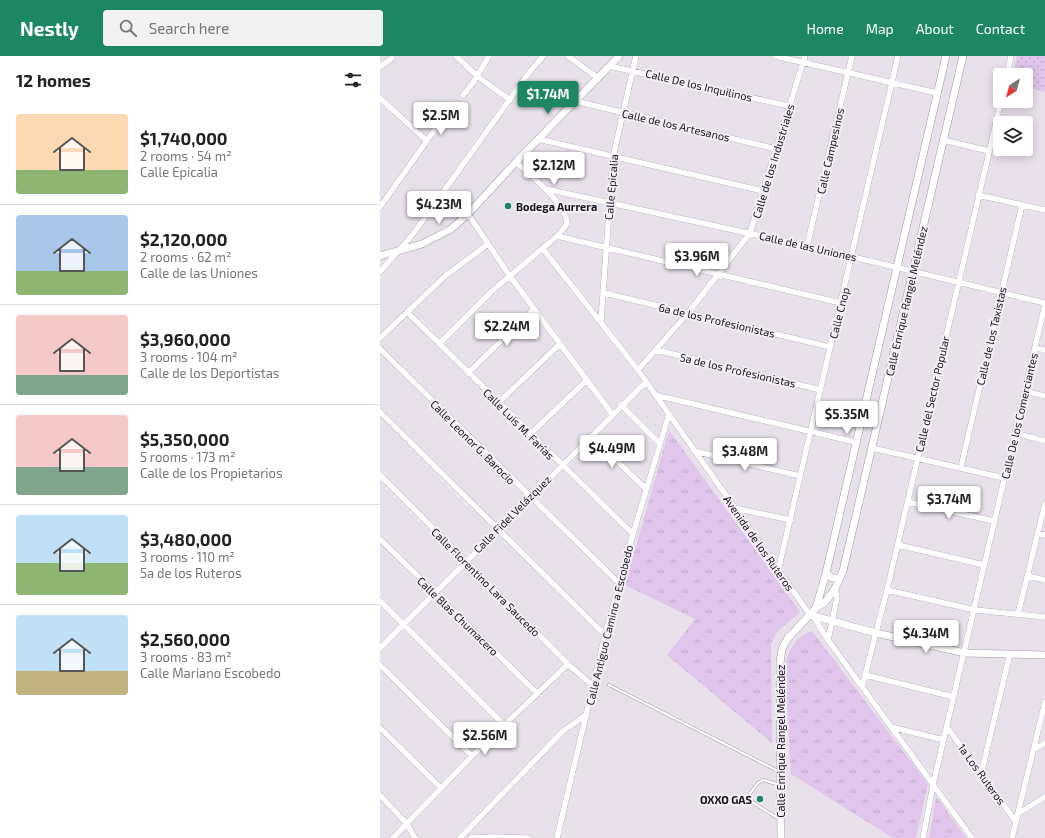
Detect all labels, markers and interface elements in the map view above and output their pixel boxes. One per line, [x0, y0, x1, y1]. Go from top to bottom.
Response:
search box [103, 10, 383, 46]
text: Nestly [20, 17, 79, 40]
icon: search [117, 17, 139, 39]
text: Search here [149, 19, 229, 37]
text: Home [807, 20, 844, 37]
text: Map [866, 20, 894, 37]
text: About [916, 20, 954, 37]
text: Contact [976, 20, 1025, 37]
street label: Calle De los Inquilinos [644, 66, 754, 104]
north arrow [993, 68, 1033, 108]
map controls [993, 68, 1033, 156]
icon: filters [342, 69, 364, 91]
text: 12 homes [16, 70, 91, 90]
pin: $1.74M [515, 81, 581, 115]
text: $1.74M [527, 86, 569, 102]
pin: $2.5M [413, 102, 469, 136]
street label: Calle de los Industriales [749, 102, 797, 220]
street label: Calle de los Artesanos [621, 106, 732, 144]
street label: Calle Campesinos [814, 106, 846, 195]
text: $2.5M [422, 107, 460, 123]
button: layers [993, 116, 1033, 156]
text: $1,740,000 [140, 128, 228, 148]
icon: home [48, 130, 96, 178]
text: 2 rooms · 54 m² [140, 148, 232, 164]
pin: $2.12M [521, 152, 587, 186]
street label: Calle Epicalia [602, 154, 620, 220]
text: $2.12M [533, 157, 575, 173]
text: Calle Epicalia [140, 164, 218, 180]
pin: $4.23M [406, 191, 472, 225]
text: $4.23M [416, 196, 462, 212]
place label: Bodega Aurrera [516, 200, 597, 213]
marker: Bodega Aurrera [503, 201, 513, 211]
street label: Calle Enrique Rangel Meléndez [882, 224, 930, 377]
street label: Calle de las Uniones [758, 228, 858, 264]
text: $2,120,000 [140, 229, 227, 249]
icon: home [48, 231, 96, 279]
pin: $3.96M [664, 243, 730, 277]
text: $3.96M [674, 248, 720, 264]
text: 2 rooms · 62 m² [140, 249, 231, 265]
text: Calle de las Uniones [140, 265, 258, 281]
street label: Calle de los Taxistas [973, 285, 1009, 386]
street label: Calle Cnop [826, 286, 852, 340]
street label: 6a de los Profesionistas [658, 300, 777, 340]
pin: $2.24M [474, 313, 540, 347]
text: $2.24M [484, 318, 530, 334]
text: $3,960,000 [140, 329, 231, 349]
icon: home [48, 331, 96, 379]
street label: Calle del Sector Popular [912, 334, 952, 453]
text: 3 rooms · 104 m² [140, 349, 237, 365]
street label: 5a de los Profesionistas [679, 350, 798, 390]
street label: Calle De los Comerciantes [998, 351, 1040, 480]
text: Calle de los Deportistas [140, 365, 279, 381]
street label: Calle Luis M. Farías [481, 386, 557, 462]
street label: Calle Leonor G. Barocio [428, 397, 518, 487]
pin: $5.35M [814, 401, 880, 435]
text: $5.35M [825, 406, 869, 422]
text: $5,350,000 [140, 429, 229, 449]
icon: home [48, 431, 96, 479]
pin: $4.49M [579, 435, 645, 469]
pin: $3.48M [712, 438, 778, 472]
text: $4.49M [589, 440, 635, 456]
text: $3.48M [722, 443, 768, 459]
text: 5 rooms · 173 m² [140, 449, 235, 465]
text: Calle de los Propietarios [140, 465, 283, 481]
street label: Calle Fidel Velázquez [470, 472, 554, 556]
pin: $3.74M [916, 486, 982, 520]
text: $3.74M [927, 491, 971, 507]
street label: Avenida de los Ruteros [721, 493, 797, 594]
street label: Calle Florentino Lara Saucedo [429, 525, 543, 639]
text: $3,480,000 [140, 529, 232, 549]
icon: home [48, 531, 96, 579]
street label: Calle Antiguo Camino a Escobedo [583, 544, 635, 706]
text: 3 rooms · 110 m² [140, 549, 235, 565]
text: 5a de los Ruteros [140, 565, 242, 581]
street label: Calle Blas Chumacero [415, 574, 501, 658]
pin: $4.34M [893, 620, 959, 654]
text: $4.34M [903, 625, 949, 641]
text: $2,560,000 [140, 629, 230, 649]
icon: home [48, 631, 96, 679]
text: 3 rooms · 83 m² [140, 649, 232, 665]
street label: Calle Enrique Rangel Meléndez [774, 664, 787, 818]
text: Calle Mariano Escobedo [140, 665, 281, 681]
pin: $2.56M [452, 722, 518, 756]
text: $2.56M [462, 727, 508, 743]
street label: 1a Los Ruteros [956, 741, 1009, 807]
place label: OXXO GAS [700, 793, 753, 806]
marker: OXXO GAS [755, 794, 765, 804]

